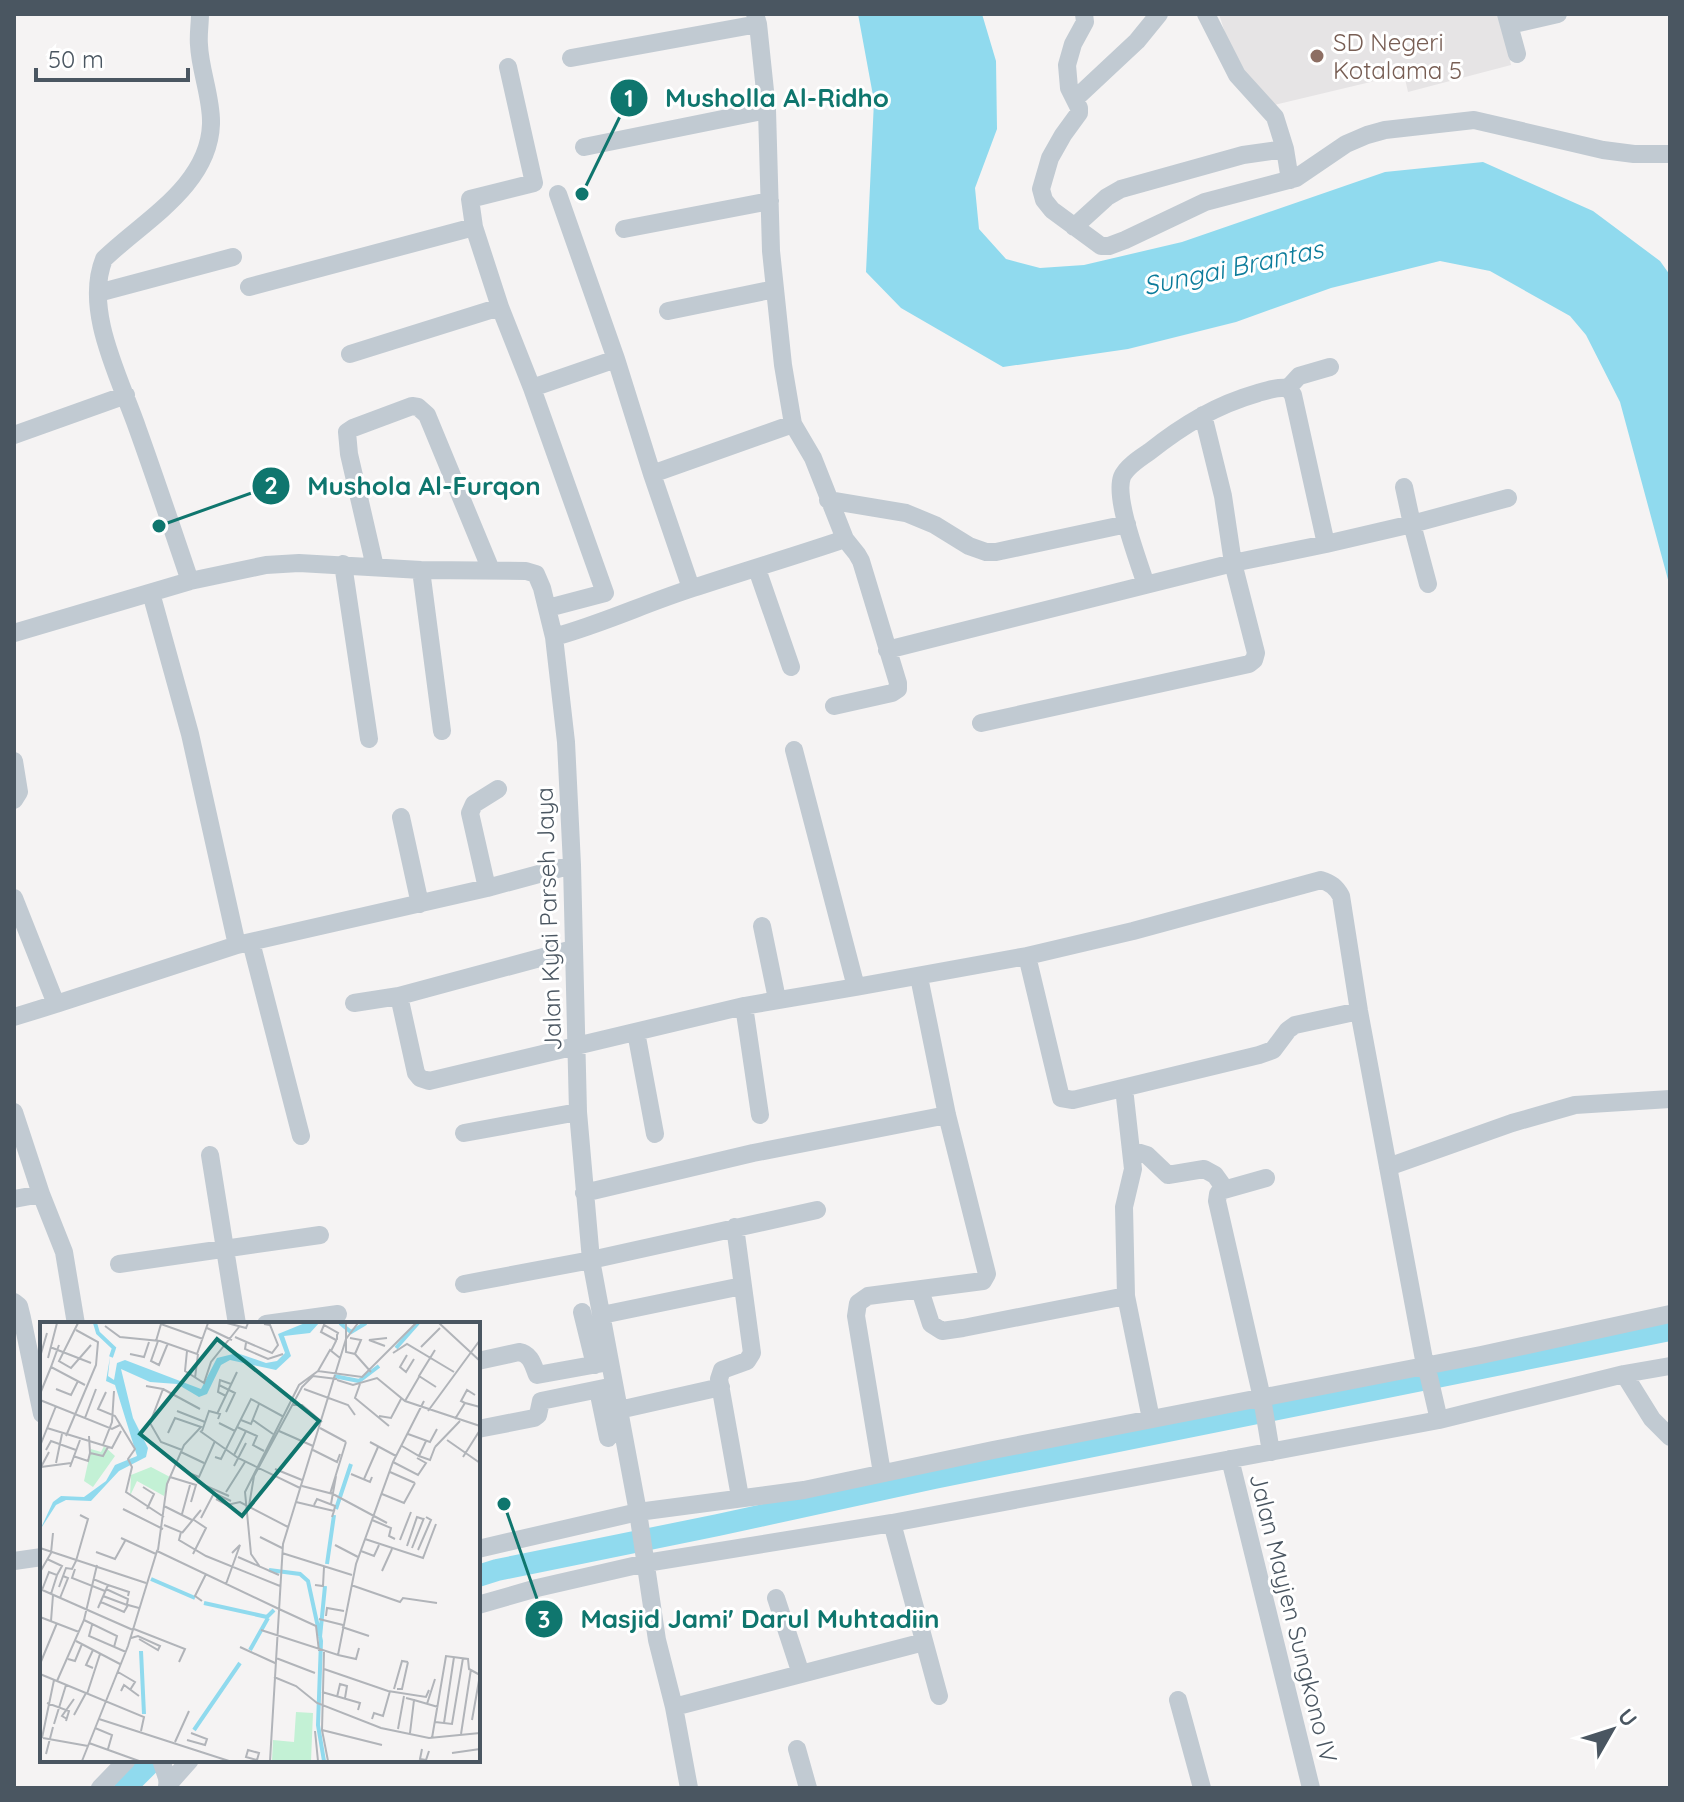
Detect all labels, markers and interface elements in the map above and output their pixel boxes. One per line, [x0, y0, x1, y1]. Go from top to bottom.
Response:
place label: SD Negeri Kotalama 5 [1333, 27, 1462, 85]
scale bar [36, 32, 188, 82]
text: 50 m [48, 44, 104, 74]
marker: SD Negeri Kotalama 5 [1308, 47, 1326, 65]
callout: Musholla Al-Ridho [609, 73, 905, 123]
text: Musholla Al-Ridho [665, 81, 889, 114]
text: 1 [624, 83, 634, 113]
water label: Sungai Brantas [1140, 231, 1328, 302]
callout: Mushola Al-Furqon [251, 461, 556, 511]
text: Mushola Al-Furqon [307, 469, 541, 502]
text: 2 [264, 470, 278, 500]
street label: Jalan Kyai Parseh Jaya [528, 787, 568, 1051]
inset map [40, 1322, 480, 1762]
street label: Jalan Mayjen Sungkono IV [1244, 1470, 1344, 1766]
callout: Masjid Jami' Darul Muhtadiin [524, 1594, 955, 1644]
text: Masjid Jami' Darul Muhtadiin [580, 1602, 940, 1635]
text: 3 [538, 1604, 550, 1634]
north arrow [1572, 1690, 1652, 1770]
text: U [1612, 1703, 1643, 1732]

